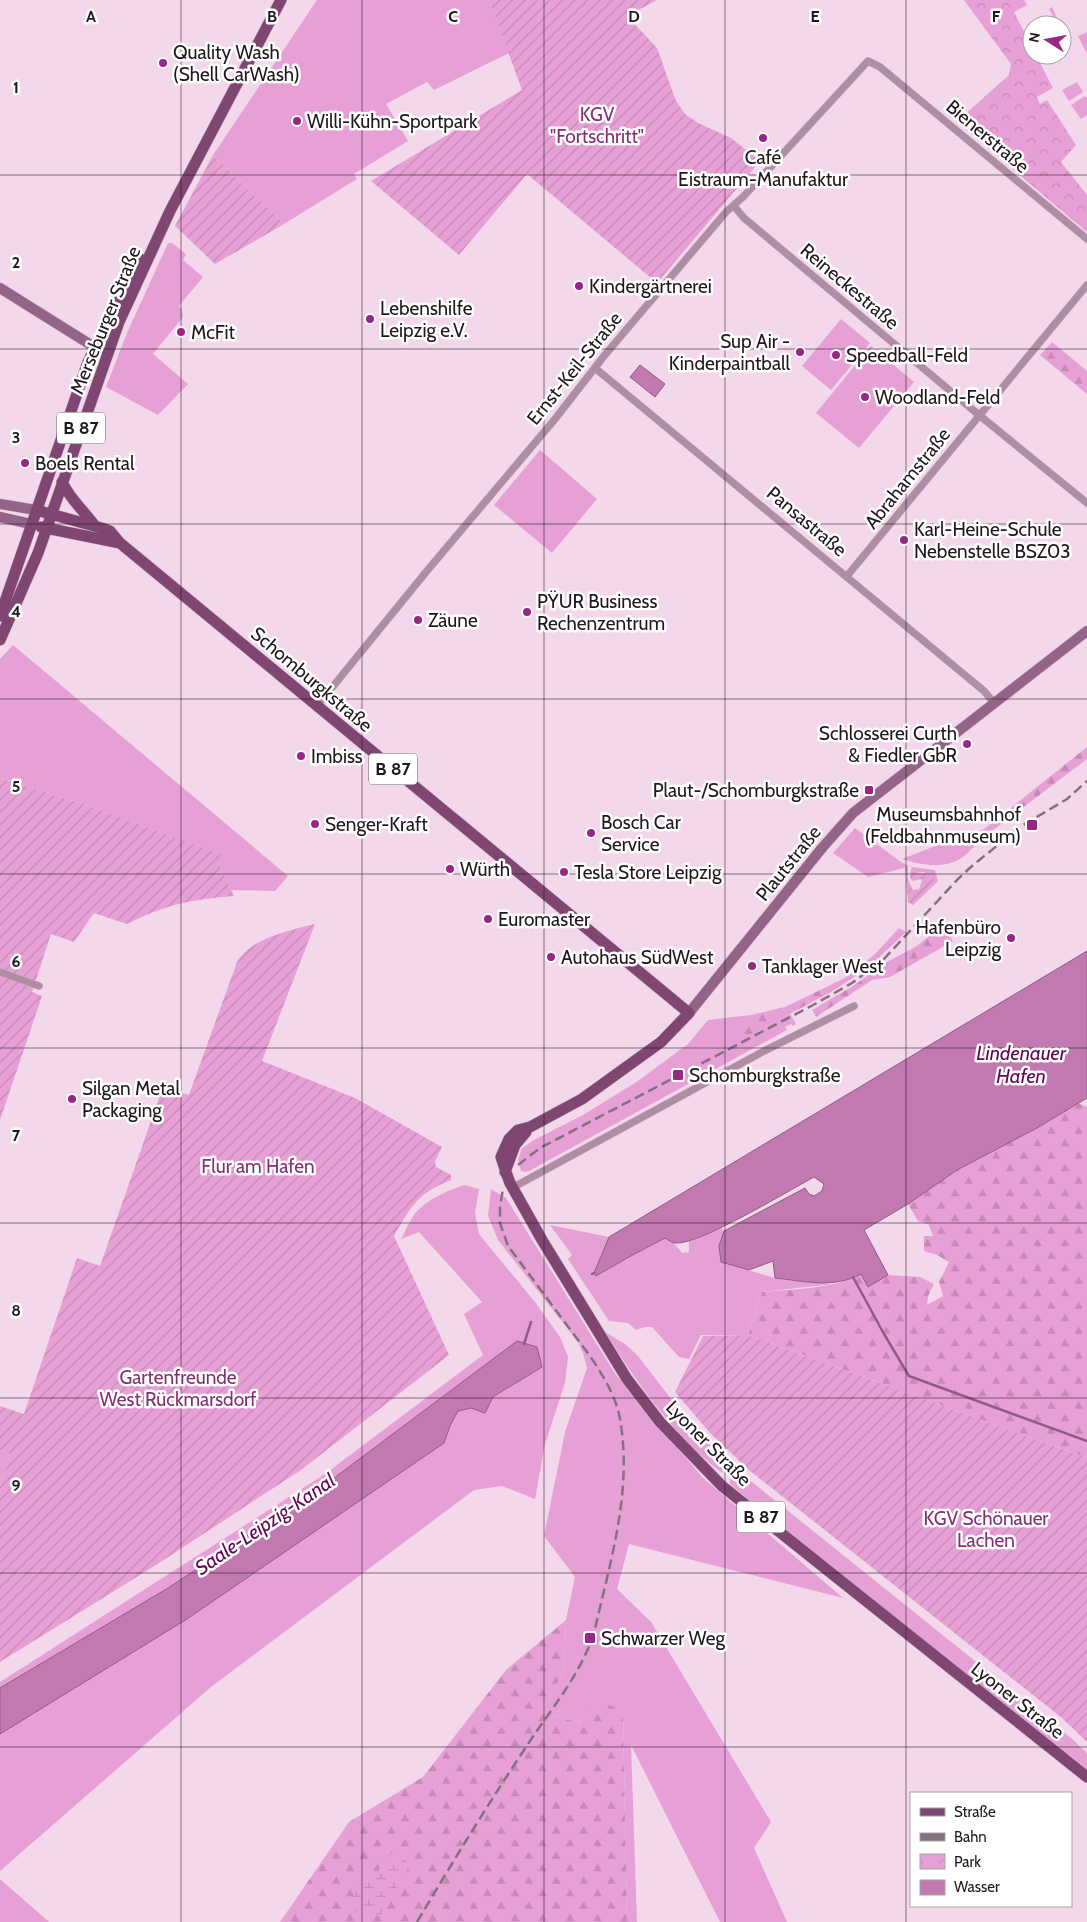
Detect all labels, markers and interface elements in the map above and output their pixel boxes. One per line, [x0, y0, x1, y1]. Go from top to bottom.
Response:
text: A [86, 7, 96, 26]
text: B [267, 7, 277, 26]
text: C [448, 7, 458, 26]
text: D [628, 7, 640, 26]
text: E [810, 7, 820, 26]
text: F [992, 7, 1001, 26]
north arrow [1022, 15, 1072, 65]
text: N [1024, 31, 1044, 44]
place label: Quality Wash (Shell CarWash) [173, 41, 300, 86]
marker: Quality Wash (Shell CarWash) [157, 57, 169, 69]
text: 1 [13, 78, 19, 97]
street label: Bienerstraße [942, 95, 1034, 178]
park label: KGV "Fortschritt" [550, 103, 644, 148]
place label: Willi-Kühn-Sportpark [307, 110, 478, 133]
marker: Willi-Kühn-Sportpark [291, 115, 303, 127]
marker: Café Eistraum-Manufaktur [757, 132, 769, 144]
place label: Café Eistraum-Manufaktur [678, 146, 848, 191]
street label: Reineckestraße [796, 239, 904, 334]
street label: Merseburger Straße [65, 243, 146, 397]
text: 2 [12, 253, 20, 272]
place label: Kindergärtnerei [589, 275, 712, 298]
marker: Kindergärtnerei [573, 280, 585, 292]
place label: Lebenshilfe Leipzig e.V. [380, 297, 473, 342]
street label: Ernst-Keil-Straße [522, 307, 627, 429]
marker: Lebenshilfe Leipzig e.V. [364, 313, 376, 325]
place label: McFit [191, 321, 235, 344]
marker: McFit [175, 326, 187, 338]
place label: Sup Air - Kinderpaintball [669, 330, 791, 375]
place label: Speedball-Feld [846, 344, 968, 367]
marker: Sup Air - Kinderpaintball [794, 346, 806, 358]
marker: Speedball-Feld [830, 349, 842, 361]
place label: Woodland-Feld [875, 386, 1000, 409]
marker: Woodland-Feld [859, 391, 871, 403]
road number: B 87 [57, 412, 105, 443]
street label: Abrahamstraße [860, 423, 955, 533]
text: 3 [12, 428, 20, 447]
place label: Boels Rental [35, 452, 135, 475]
marker: Boels Rental [19, 457, 31, 469]
street label: Pansastraße [762, 481, 852, 562]
place label: Karl-Heine-Schule Nebenstelle BSZ03 [914, 518, 1071, 563]
marker: Karl-Heine-Schule Nebenstelle BSZ03 [898, 534, 910, 546]
place label: PŸUR Business Rechenzentrum [537, 590, 665, 635]
text: 4 [11, 602, 21, 621]
marker: PŸUR Business Rechenzentrum [521, 606, 533, 618]
place label: Zäune [428, 609, 478, 632]
marker: Zäune [412, 614, 424, 626]
street label: Schomburgkstraße [246, 622, 377, 737]
place label: Schlosserei Curth & Fiedler GbR [819, 722, 958, 767]
marker: Schlosserei Curth & Fiedler GbR [961, 738, 973, 750]
place label: Imbiss [311, 745, 363, 768]
marker: Imbiss [295, 750, 307, 762]
road number: B 87 [369, 754, 417, 784]
text: 5 [12, 777, 20, 796]
place label: Plaut-/Schomburgkstraße [653, 779, 859, 802]
marker: Plaut-/Schomburgkstraße [863, 784, 875, 796]
place label: Museumsbahnhof (Feldbahnmuseum) [865, 803, 1022, 848]
place label: Bosch Car Service [601, 811, 681, 856]
place label: Senger-Kraft [325, 813, 428, 836]
marker: Senger-Kraft [309, 818, 321, 830]
marker: Museumsbahnhof (Feldbahnmuseum) [1025, 818, 1039, 832]
street label: Plautstraße [751, 821, 826, 906]
marker: Bosch Car Service [585, 827, 597, 839]
place label: Würth [460, 858, 510, 881]
place label: Tesla Store Leipzig [574, 861, 722, 884]
marker: Würth [444, 863, 456, 875]
marker: Tesla Store Leipzig [558, 866, 570, 878]
place label: Euromaster [498, 908, 590, 931]
marker: Euromaster [482, 913, 494, 925]
place label: Hafenbüro Leipzig [916, 916, 1002, 961]
marker: Hafenbüro Leipzig [1005, 932, 1017, 944]
place label: Autohaus SüdWest [561, 946, 714, 969]
marker: Autohaus SüdWest [545, 951, 557, 963]
text: 6 [12, 952, 21, 971]
place label: Tanklager West [762, 955, 884, 978]
marker: Tanklager West [746, 960, 758, 972]
water label: Lindenauer Hafen [976, 1041, 1067, 1088]
place label: Schomburgkstraße [689, 1064, 841, 1087]
marker: Schomburgkstraße [671, 1068, 685, 1082]
place label: Silgan Metal Packaging [82, 1077, 180, 1122]
marker: Silgan Metal Packaging [66, 1093, 78, 1105]
text: 7 [12, 1126, 21, 1145]
park label: Flur am Hafen [201, 1155, 315, 1178]
text: 8 [11, 1301, 21, 1320]
park label: Gartenfreunde West Rückmarsdorf [100, 1366, 257, 1411]
street label: Lyoner Straße [661, 1396, 756, 1491]
water label: Saale-Leipzig-Kanal [190, 1468, 340, 1580]
text: 9 [12, 1476, 21, 1495]
road number: B 87 [737, 1501, 785, 1532]
park label: KGV Schönauer Lachen [924, 1507, 1048, 1552]
place label: Schwarzer Weg [601, 1627, 725, 1650]
marker: Schwarzer Weg [583, 1631, 597, 1645]
street label: Lyoner Straße [967, 1657, 1069, 1744]
legend [910, 1792, 1072, 1907]
text: Straße [954, 1803, 996, 1821]
text: Bahn [954, 1828, 987, 1846]
text: Park [954, 1853, 981, 1871]
text: Wasser [954, 1878, 1000, 1896]

